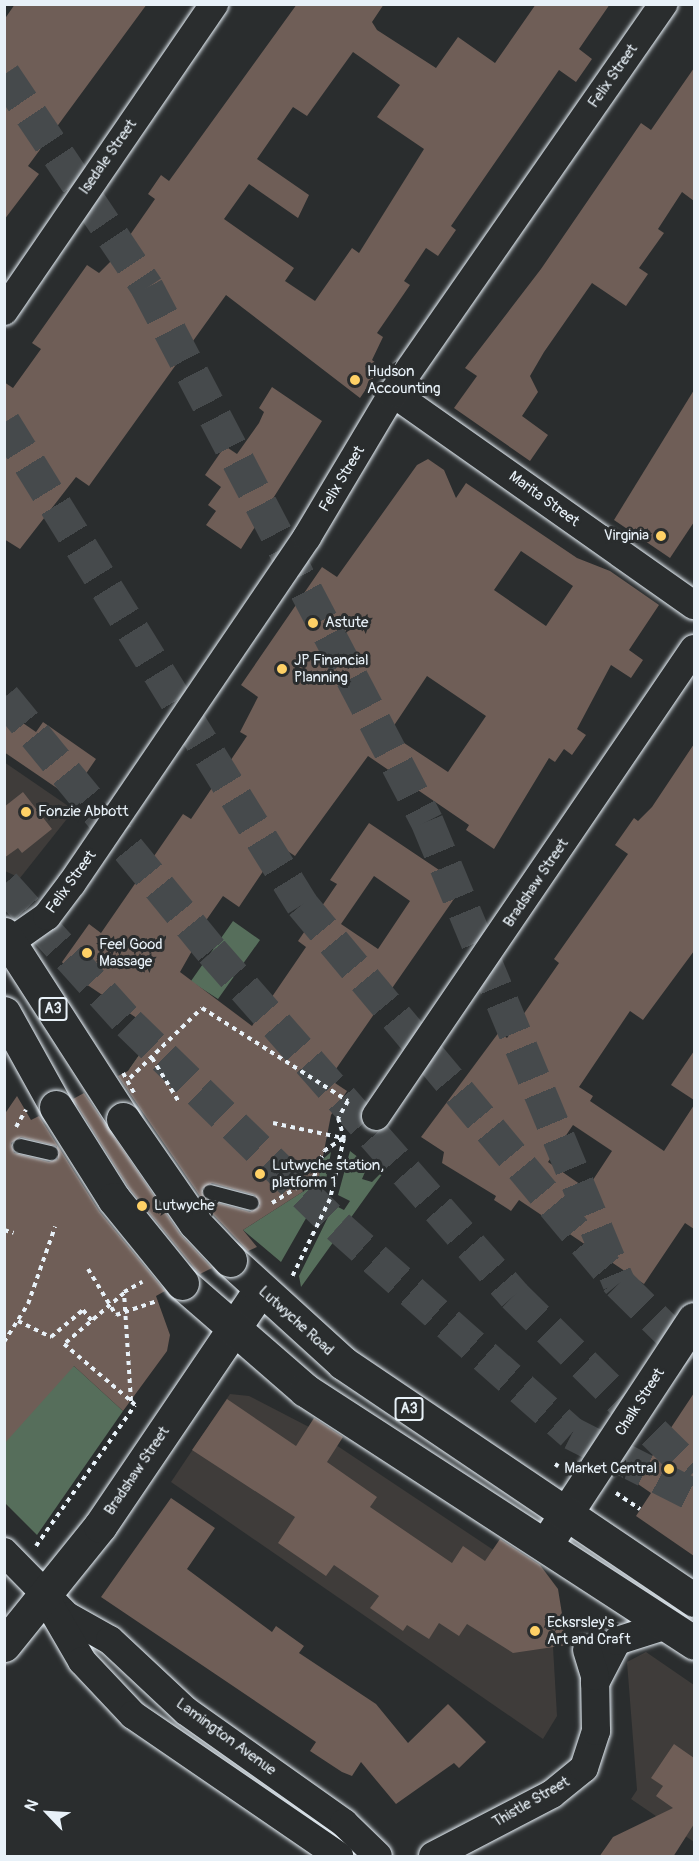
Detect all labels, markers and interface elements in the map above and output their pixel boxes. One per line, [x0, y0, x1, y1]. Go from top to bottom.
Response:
street label: Felix Street [585, 41, 641, 111]
street label: Isedale Street [76, 116, 140, 198]
place label: Hudson Accounting [367, 362, 441, 397]
marker: Hudson Accounting [348, 373, 362, 387]
street label: Felix Street [315, 443, 369, 515]
street label: Marita Street [505, 467, 583, 531]
place label: Virginia [604, 527, 649, 545]
marker: Virginia [654, 529, 668, 543]
place label: Astute [325, 614, 368, 632]
marker: Astute [306, 616, 320, 630]
place label: JP Financial Planning [294, 651, 369, 686]
marker: JP Financial Planning [275, 662, 289, 676]
place label: Fonzie Abbott [38, 803, 128, 821]
marker: Fonzie Abbott [19, 805, 33, 819]
street label: Bradshaw Street [500, 835, 572, 931]
street label: Felix Street [42, 847, 100, 917]
place label: Feel Good Massage [99, 935, 163, 970]
marker: Feel Good Massage [80, 946, 94, 960]
road number: A3 [38, 998, 68, 1020]
place label: Lutwyche station, platform 1 [272, 1156, 384, 1191]
marker: Lutwyche station, platform 1 [253, 1167, 267, 1181]
place label: Lutwyche [154, 1197, 215, 1215]
marker: Lutwyche [135, 1199, 149, 1213]
street label: Lutwyche Road [255, 1283, 337, 1359]
street label: Chalk Street [611, 1365, 669, 1439]
road number: A3 [394, 1398, 424, 1420]
street label: Bradshaw Street [101, 1423, 173, 1519]
place label: Market Central [564, 1460, 657, 1478]
marker: Market Central [662, 1462, 676, 1476]
place label: Ecksrsley's Art and Craft [547, 1613, 631, 1648]
marker: Ecksrsley's Art and Craft [528, 1624, 542, 1638]
street label: Lamington Avenue [173, 1695, 279, 1779]
street label: Thistle Street [489, 1773, 573, 1831]
north arrow [18, 1783, 78, 1843]
text: N [20, 1796, 43, 1815]

